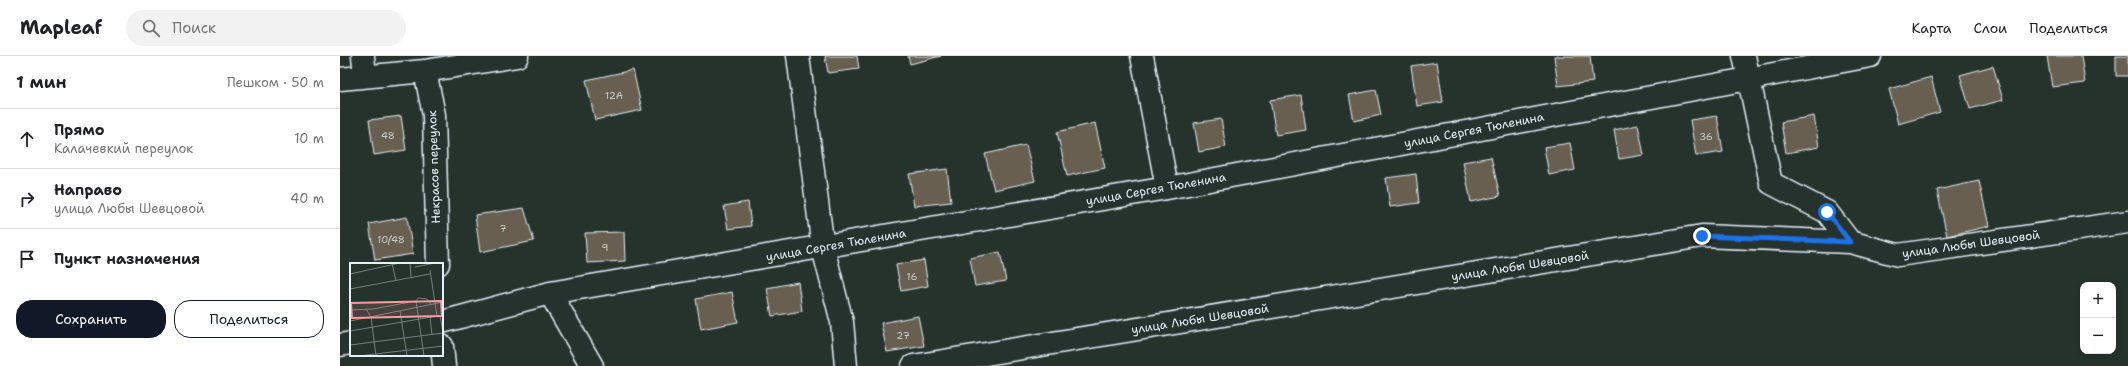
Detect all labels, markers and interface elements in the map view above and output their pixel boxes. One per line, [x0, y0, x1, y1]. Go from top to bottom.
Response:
search box [126, 10, 406, 46]
text: Mapleaf [20, 15, 102, 40]
icon: search [140, 17, 162, 39]
text: Поиск [172, 18, 216, 38]
text: Карта [1911, 19, 1952, 37]
text: Слои [1974, 19, 2007, 37]
text: Поделиться [2029, 19, 2108, 37]
text: 1 мин [16, 71, 66, 93]
text: Пешком · 50 m [227, 74, 324, 91]
house number: 12А [605, 89, 623, 102]
street label: улица Сергея Тюленина [1403, 108, 1546, 151]
street label: Некрасов переулок [424, 109, 444, 224]
text: Прямо [54, 120, 104, 140]
icon: ahead [16, 128, 38, 150]
house number: 48 [381, 129, 395, 142]
text: 10 m [294, 130, 324, 147]
house number: 36 [1699, 130, 1713, 143]
text: Калачевкий переулок [54, 140, 193, 157]
street label: улица Сергея Тюленина [1085, 169, 1228, 209]
text: Направо [54, 180, 122, 200]
icon: right [16, 188, 38, 210]
text: 40 m [290, 190, 324, 207]
text: улица Любы Шевцовой [54, 200, 205, 217]
route start [1818, 203, 1836, 221]
house number: 7 [500, 222, 507, 235]
street label: улица Сергея Тюленина [765, 225, 908, 265]
street label: улица Любы Шевцовой [1901, 226, 2041, 262]
route end [1693, 227, 1711, 245]
house number: 10/48 [377, 233, 405, 246]
house number: 9 [602, 241, 609, 254]
street label: улица Любы Шевцовой [1450, 247, 1590, 285]
icon: arrive [16, 248, 38, 270]
text: Пункт назначения [54, 249, 200, 269]
inset map [350, 263, 443, 356]
house number: 16 [907, 270, 917, 283]
map controls [2080, 282, 2116, 354]
button: + [2080, 282, 2116, 318]
button: Сохранить [16, 300, 166, 338]
button: Поделиться [174, 300, 324, 338]
street label: улица Любы Шевцовой [1130, 300, 1270, 338]
button: − [2080, 318, 2116, 354]
house number: 27 [896, 329, 910, 342]

